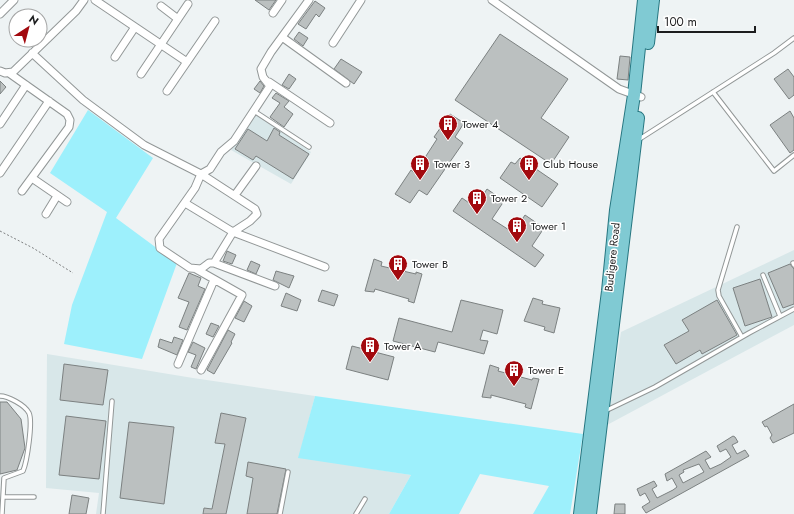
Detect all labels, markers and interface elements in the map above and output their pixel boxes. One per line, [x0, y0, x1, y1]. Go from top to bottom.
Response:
north arrow [8, 8, 48, 48]
scale bar [658, 8, 755, 34]
text: N [26, 11, 42, 29]
text: 100 m [664, 13, 697, 31]
building icon: Tower 4 [437, 113, 459, 141]
place label: Tower 4 [462, 116, 499, 132]
building icon: Tower 3 [409, 153, 431, 181]
building icon: Club House [518, 153, 540, 181]
place label: Tower 3 [434, 156, 470, 172]
place label: Club House [543, 156, 598, 172]
building icon: Tower 2 [466, 187, 488, 215]
place label: Tower 2 [491, 190, 527, 206]
building icon: Tower 1 [506, 215, 528, 243]
place label: Tower 1 [531, 218, 566, 234]
street label: Budigere Road [600, 222, 624, 292]
building icon: Tower B [387, 253, 409, 281]
place label: Tower B [412, 256, 448, 272]
building icon: Tower A [359, 335, 381, 363]
place label: Tower A [384, 338, 422, 354]
building icon: Tower E [503, 359, 525, 387]
place label: Tower E [528, 362, 564, 378]

